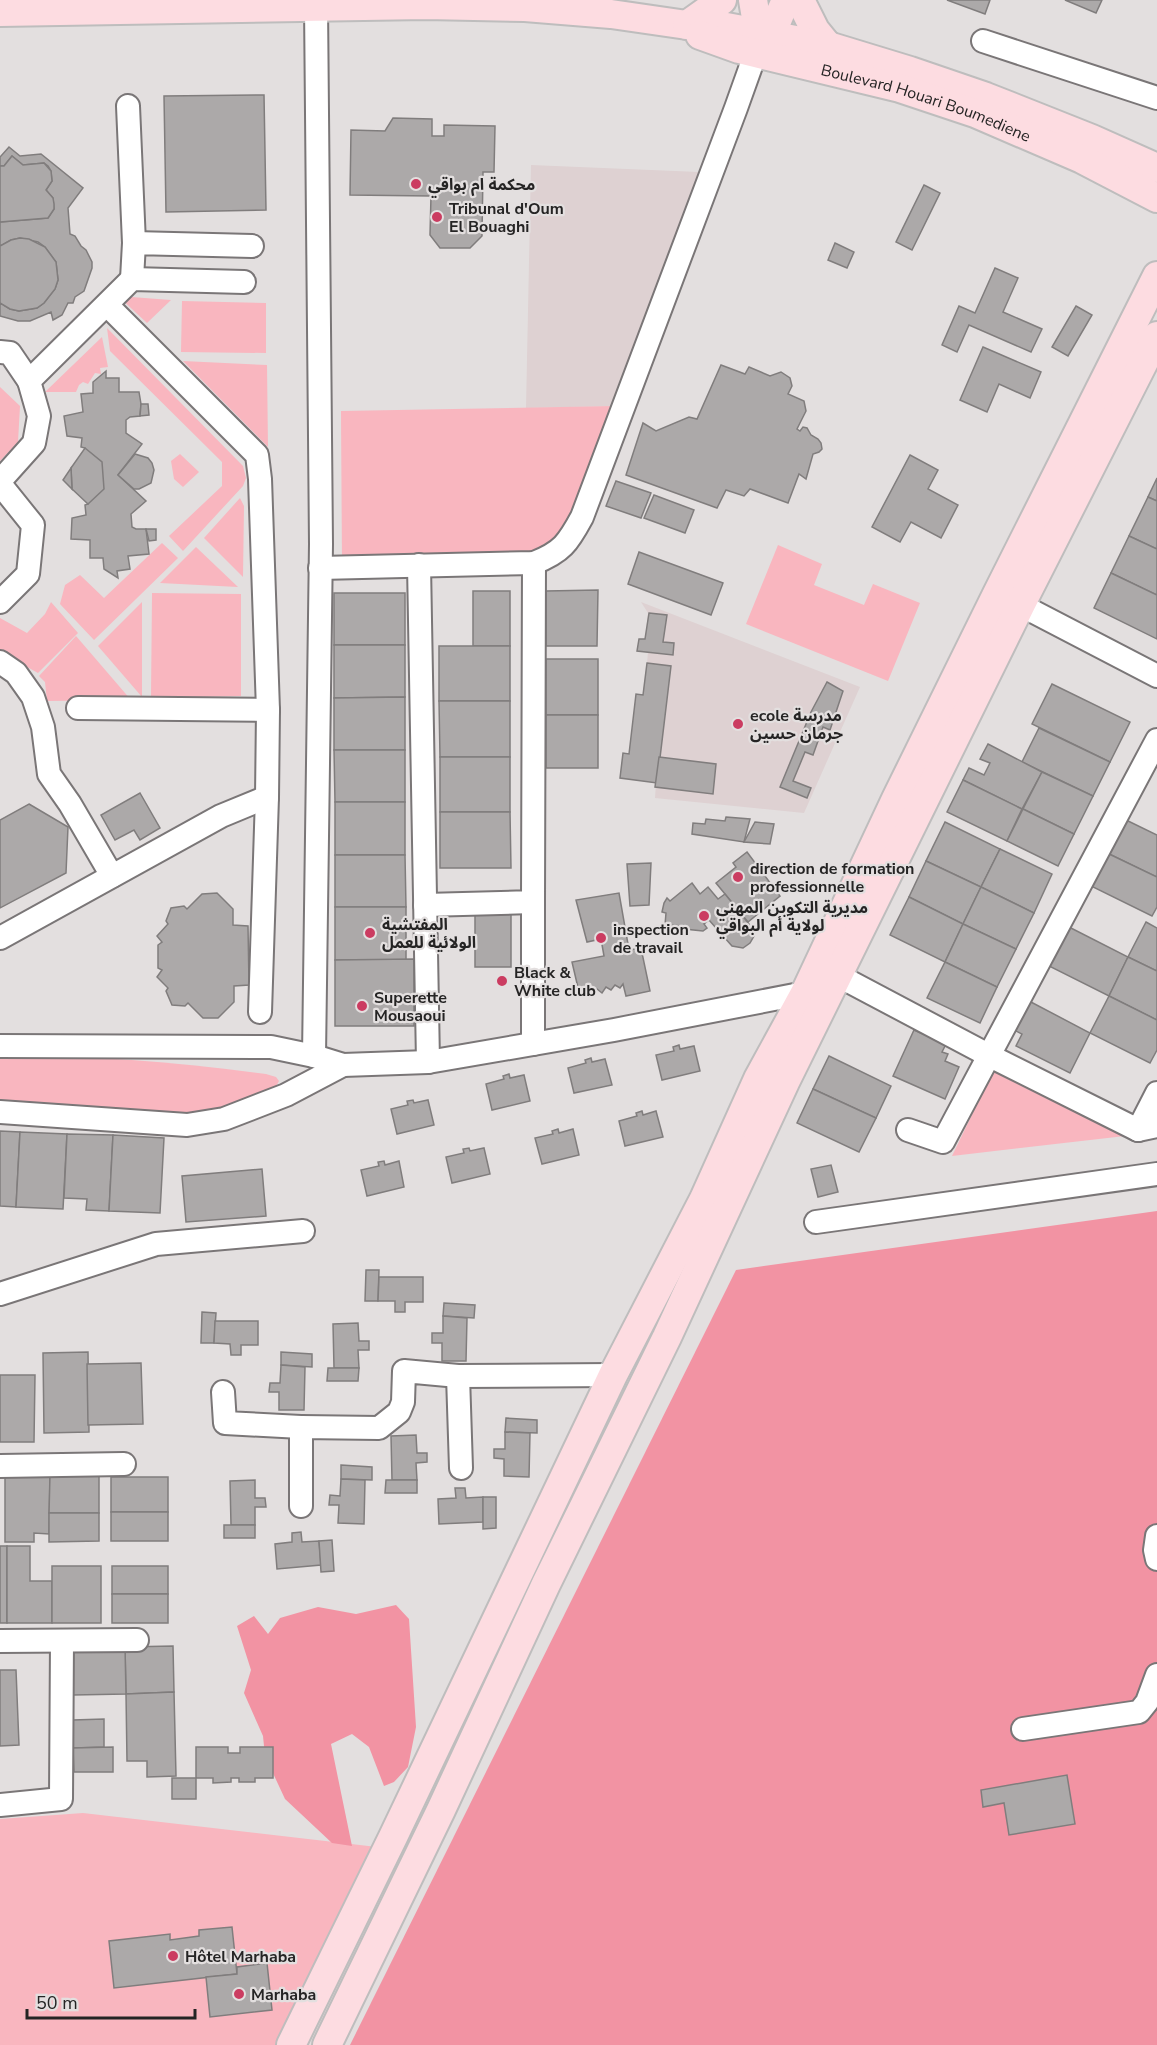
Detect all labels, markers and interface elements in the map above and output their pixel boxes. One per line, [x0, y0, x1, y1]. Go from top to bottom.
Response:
street label: Boulevard Houari Boumediene [818, 59, 1034, 148]
place label: محكمة ام بواقي [428, 174, 535, 198]
marker: محكمة ام بواقي [409, 177, 423, 191]
place label: Tribunal d'Oum El Bouaghi [449, 198, 564, 238]
marker: Tribunal d'Oum El Bouaghi [430, 210, 444, 224]
place label: ecole مدرسة جرمان حسين [750, 705, 843, 745]
marker: ecole مدرسة جرمان حسين [731, 717, 745, 731]
place label: direction de formation professionnelle [750, 858, 914, 898]
marker: direction de formation professionnelle [731, 870, 745, 884]
place label: مديرية التكوين المهني لولاية أم البواقي [716, 897, 868, 939]
marker: مديرية التكوين المهني لولاية أم البواقي [697, 909, 711, 923]
place label: المفتشية الولائية للعمل [382, 914, 476, 954]
place label: inspection de travail [613, 919, 689, 959]
marker: المفتشية الولائية للعمل [363, 926, 377, 940]
marker: inspection de travail [594, 931, 608, 945]
place label: Black & White club [514, 962, 596, 1002]
marker: Black & White club [495, 974, 509, 988]
place label: Superette Mousaoui [374, 987, 447, 1027]
marker: Superette Mousaoui [355, 999, 369, 1013]
place label: Hôtel Marhaba [185, 1946, 296, 1968]
marker: Hôtel Marhaba [166, 1949, 180, 1963]
scale bar [27, 1982, 195, 2020]
place label: Marhaba [251, 1984, 316, 2006]
marker: Marhaba [232, 1987, 246, 2001]
text: 50 m [36, 1991, 78, 2015]

